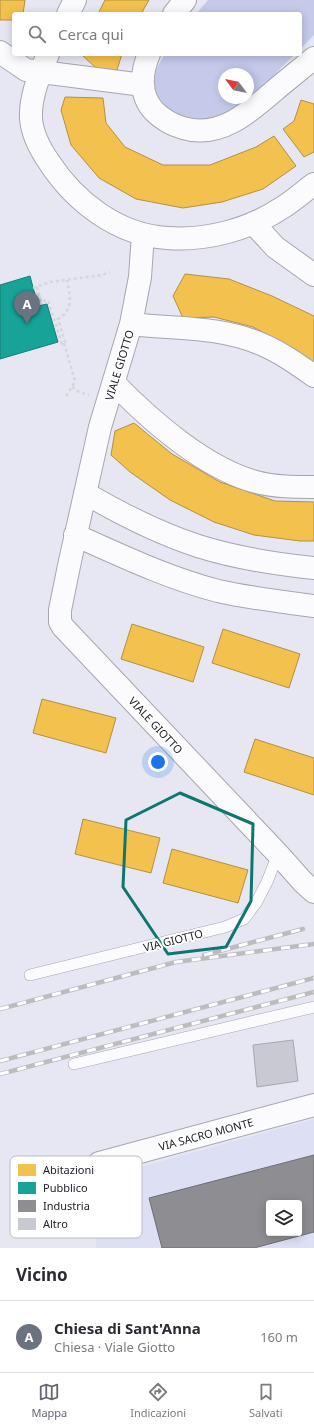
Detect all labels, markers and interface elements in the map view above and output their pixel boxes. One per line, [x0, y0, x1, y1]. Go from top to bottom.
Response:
search box [12, 12, 302, 56]
icon: search [26, 23, 48, 45]
text: Cerca qui [58, 24, 124, 44]
north arrow [218, 68, 254, 104]
pin: A [14, 291, 40, 324]
street label: VIALE GIOTTO [101, 328, 137, 402]
street label: VIALE GIOTTO [126, 693, 186, 757]
your location [148, 752, 168, 772]
street label: VIA GIOTTO [142, 925, 204, 955]
street label: VIA SACRO MONTE [157, 1114, 255, 1154]
legend [10, 1156, 142, 1238]
text: Abitazioni [43, 1162, 94, 1177]
text: Pubblico [43, 1180, 88, 1195]
text: Industria [43, 1198, 90, 1213]
map controls [266, 1200, 302, 1236]
button: layers [266, 1200, 302, 1236]
text: Altro [43, 1216, 68, 1231]
text: Vicino [16, 1263, 68, 1286]
text: Chiesa di Sant'Anna [54, 1318, 201, 1338]
text: A [25, 1328, 34, 1346]
text: 160 m [260, 1328, 298, 1346]
text: Chiesa · Viale Giotto [54, 1338, 175, 1356]
tab: Mappa [31, 1381, 67, 1420]
tab: Indicazioni [130, 1381, 186, 1420]
tab: Salvati [249, 1381, 283, 1420]

